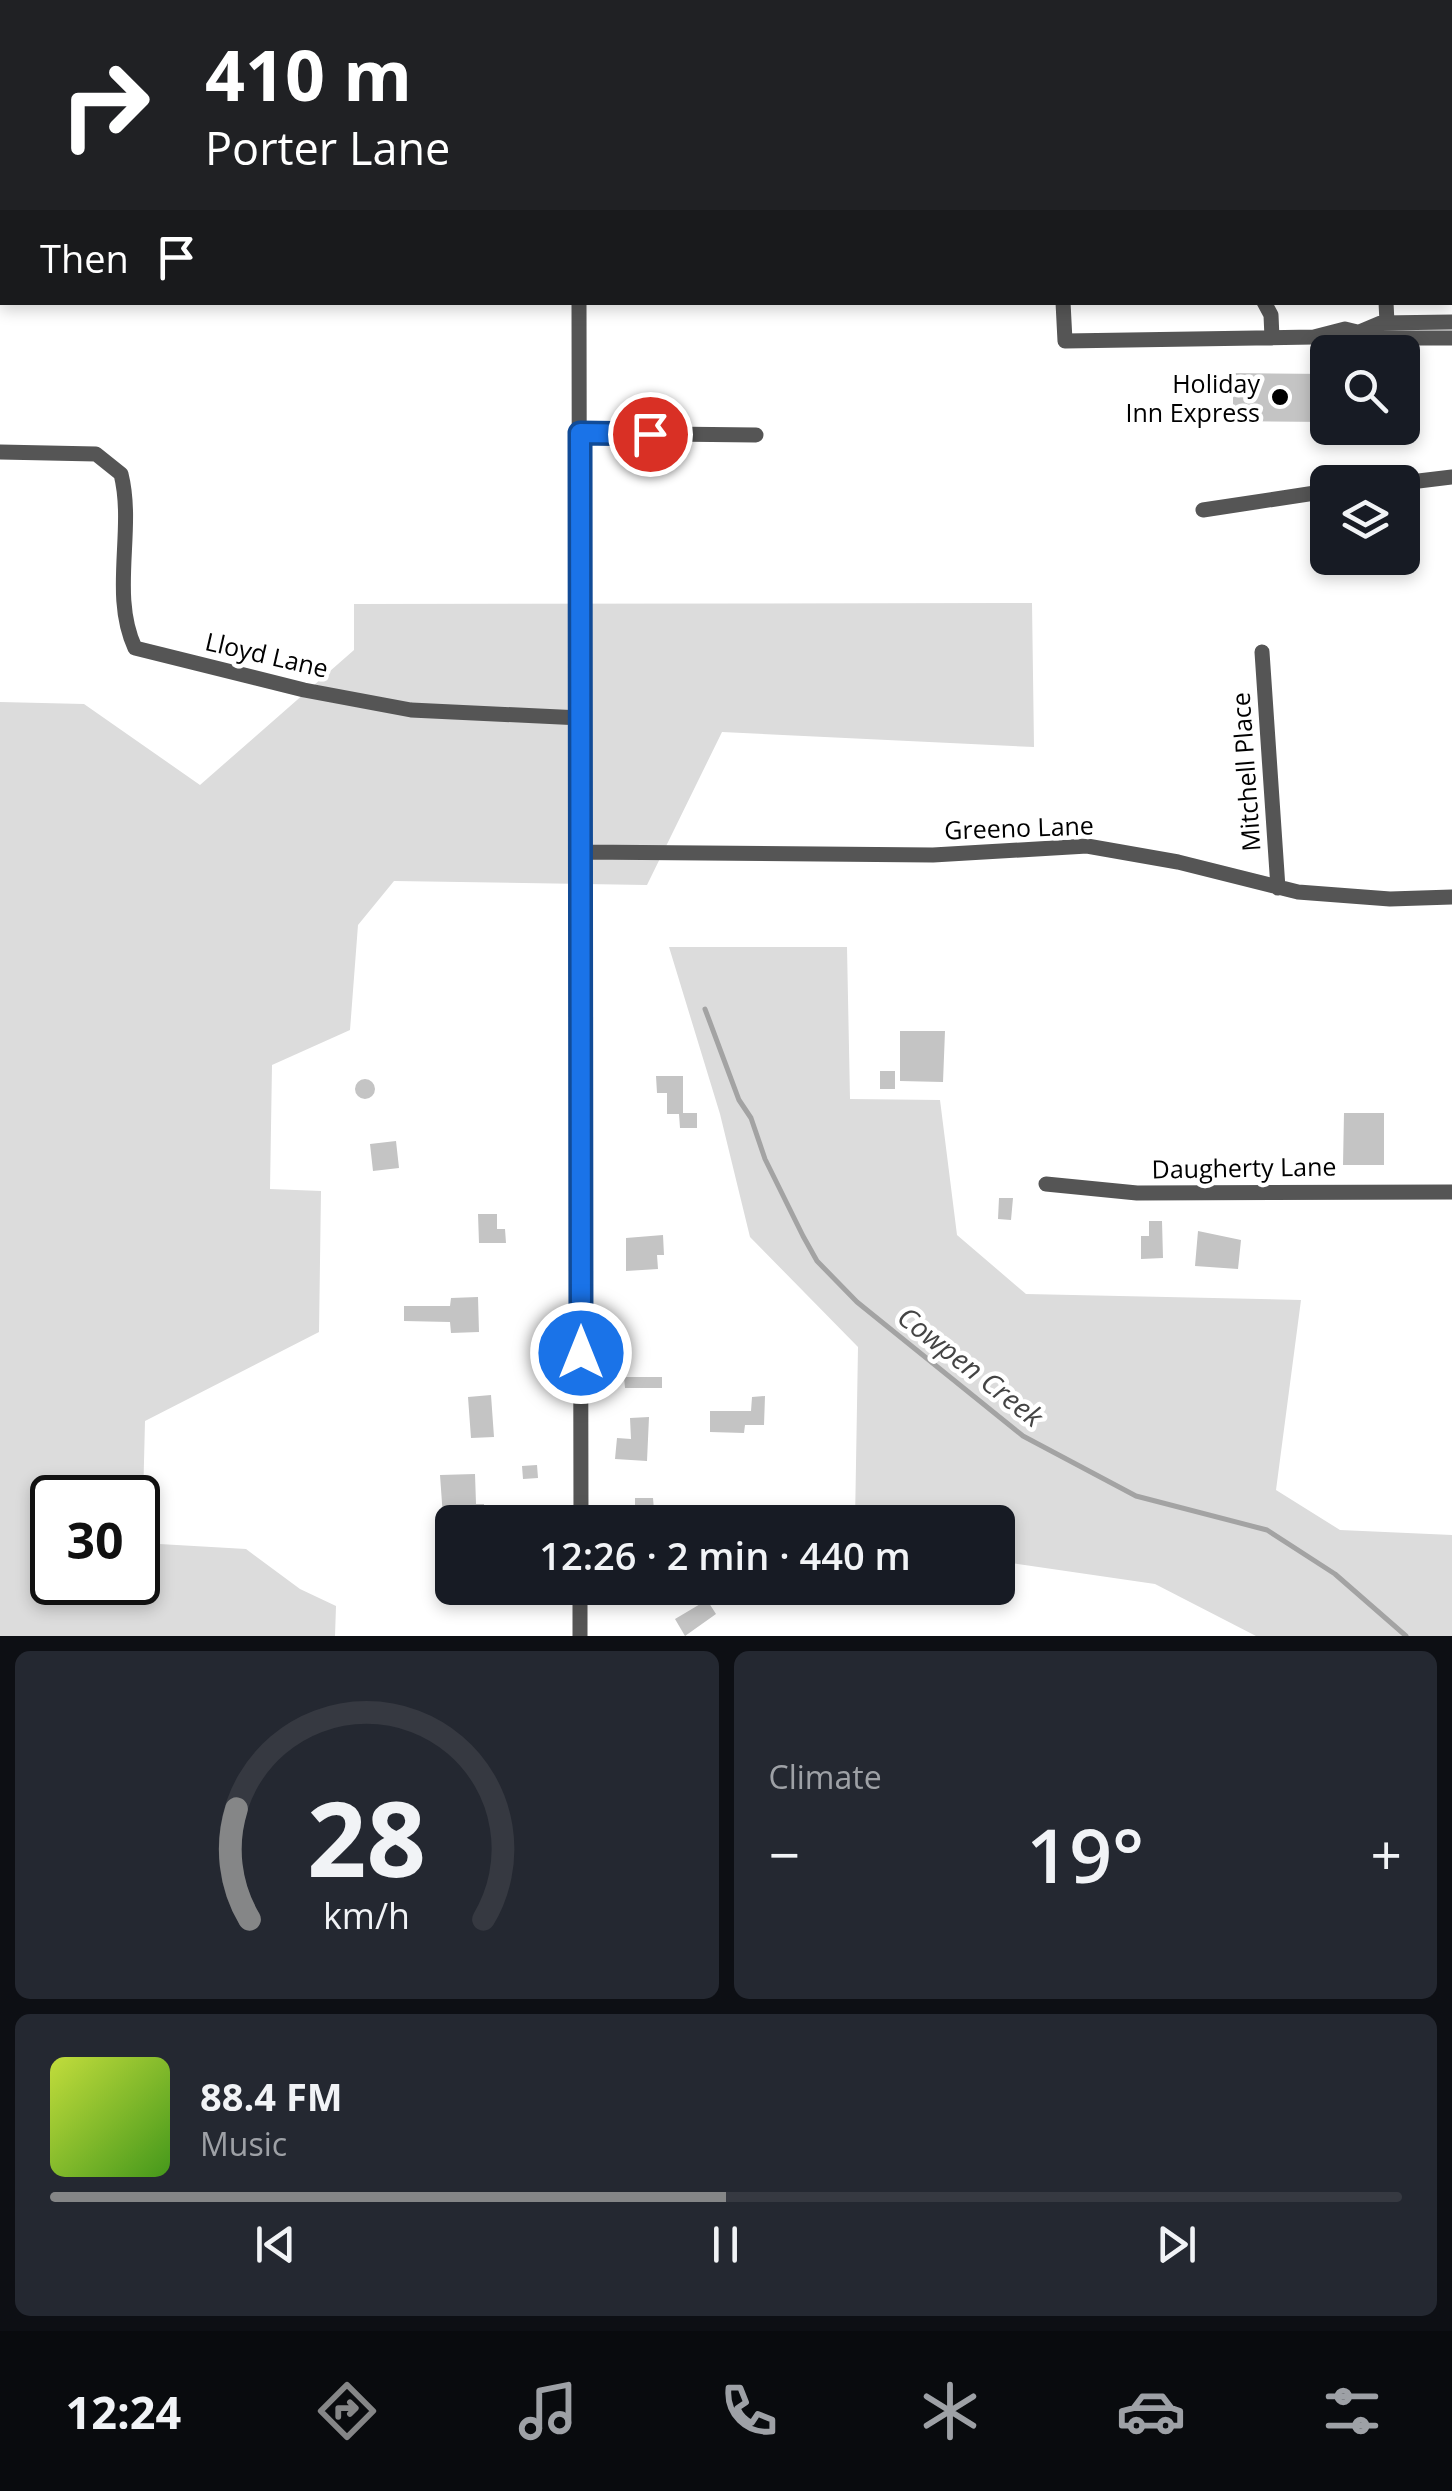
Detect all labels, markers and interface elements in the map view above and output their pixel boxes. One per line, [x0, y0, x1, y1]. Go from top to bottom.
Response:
text: 410 m [205, 26, 412, 122]
icon: right [40, 40, 170, 170]
text: Porter Lane [205, 117, 450, 178]
icon: arrive [149, 230, 204, 285]
text: Then [40, 232, 129, 284]
map controls [1310, 335, 1420, 575]
button: search [1310, 335, 1420, 445]
place label: Holiday Inn Express [1126, 366, 1260, 429]
marker: Holiday Inn Express [1269, 386, 1291, 408]
pin [608, 392, 693, 477]
icon: arrive [623, 407, 678, 462]
button: layers [1310, 465, 1420, 575]
street label: Lloyd Lane [202, 623, 332, 685]
street label: Mitchell Place [1222, 691, 1268, 853]
street label: Greeno Lane [944, 807, 1094, 847]
street label: Daugherty Lane [1151, 1148, 1337, 1186]
water label: Cowpen Creek [890, 1297, 1053, 1436]
position arrow [529, 1301, 633, 1405]
speed limit sign: 30 [30, 1475, 160, 1605]
text: 12:26 · 2 min · 440 m [539, 1529, 911, 1581]
text: Climate [769, 1755, 882, 1798]
text: 28 [307, 1766, 426, 1907]
text: 19° [1026, 1803, 1144, 1905]
text: − [769, 1816, 800, 1891]
text: + [1371, 1816, 1402, 1891]
text: km/h [323, 1891, 410, 1939]
text: 88.4 FM [200, 2070, 343, 2122]
text: Music [200, 2122, 287, 2165]
icon: previous [248, 2217, 303, 2272]
icon: pause [698, 2217, 753, 2272]
icon: next [1149, 2217, 1204, 2272]
icon: directions [312, 2376, 382, 2446]
icon: music [513, 2376, 583, 2446]
icon: phone [714, 2376, 784, 2446]
icon: climate [915, 2376, 985, 2446]
icon: car [1116, 2376, 1186, 2446]
icon: filters [1317, 2376, 1387, 2446]
text: 12:24 [65, 2381, 181, 2442]

